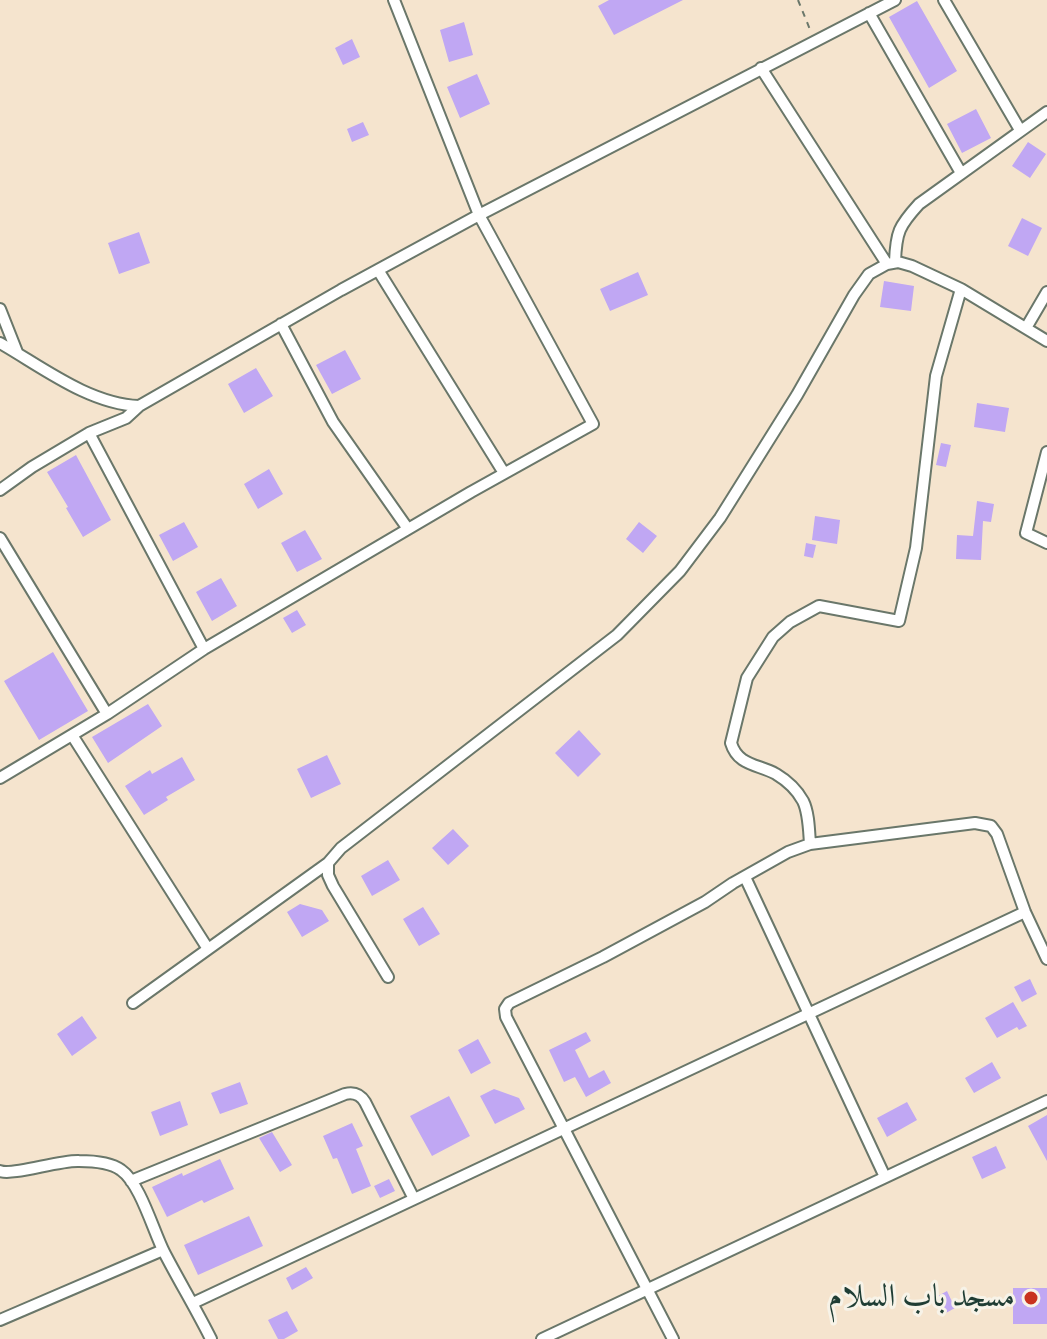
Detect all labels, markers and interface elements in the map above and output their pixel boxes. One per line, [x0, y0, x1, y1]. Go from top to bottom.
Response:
place label: مسجد باب السلام [828, 1279, 1015, 1317]
marker: مسجد باب السلام [1022, 1289, 1040, 1307]

